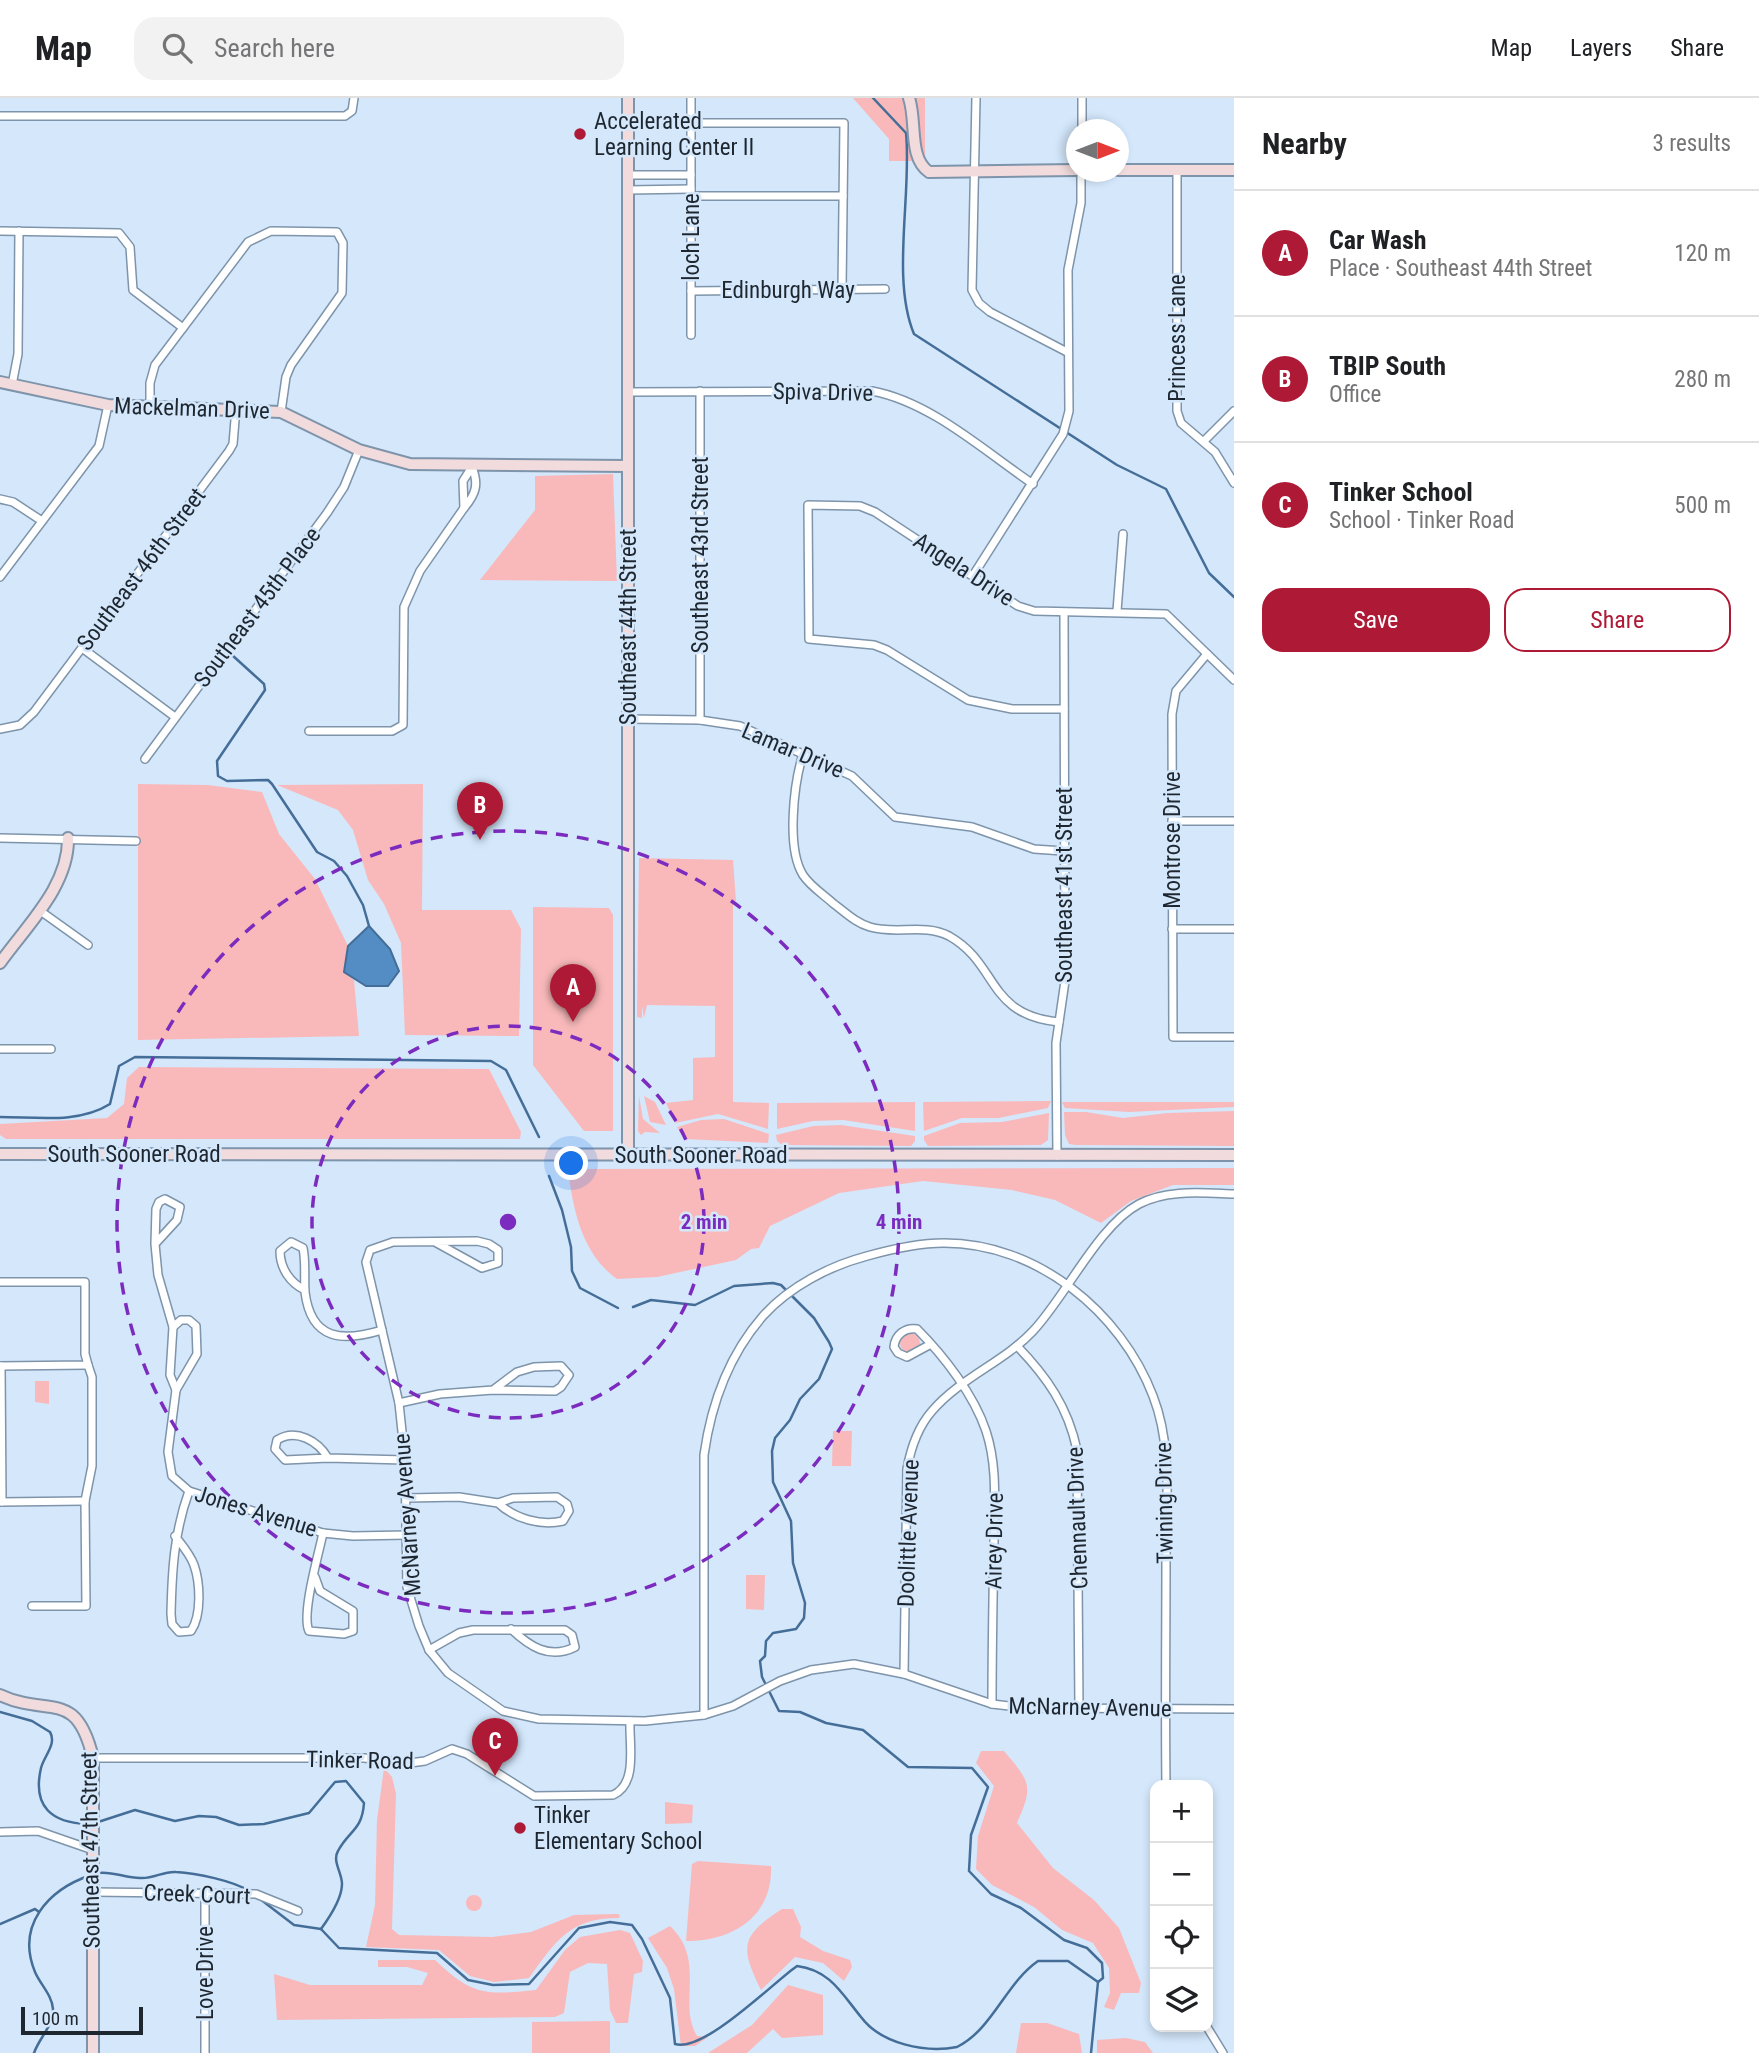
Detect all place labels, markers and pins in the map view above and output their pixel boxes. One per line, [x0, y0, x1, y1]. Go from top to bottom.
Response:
place label: Accelerated Learning Center II [594, 108, 754, 161]
marker: Accelerated Learning Center II [572, 126, 588, 142]
pin: B [457, 782, 503, 840]
pin: A [550, 964, 596, 1022]
centre of rings [496, 1210, 520, 1234]
pin: C [472, 1718, 518, 1776]
place label: Tinker Elementary School [534, 1802, 703, 1855]
marker: Tinker Elementary School [512, 1820, 528, 1836]

